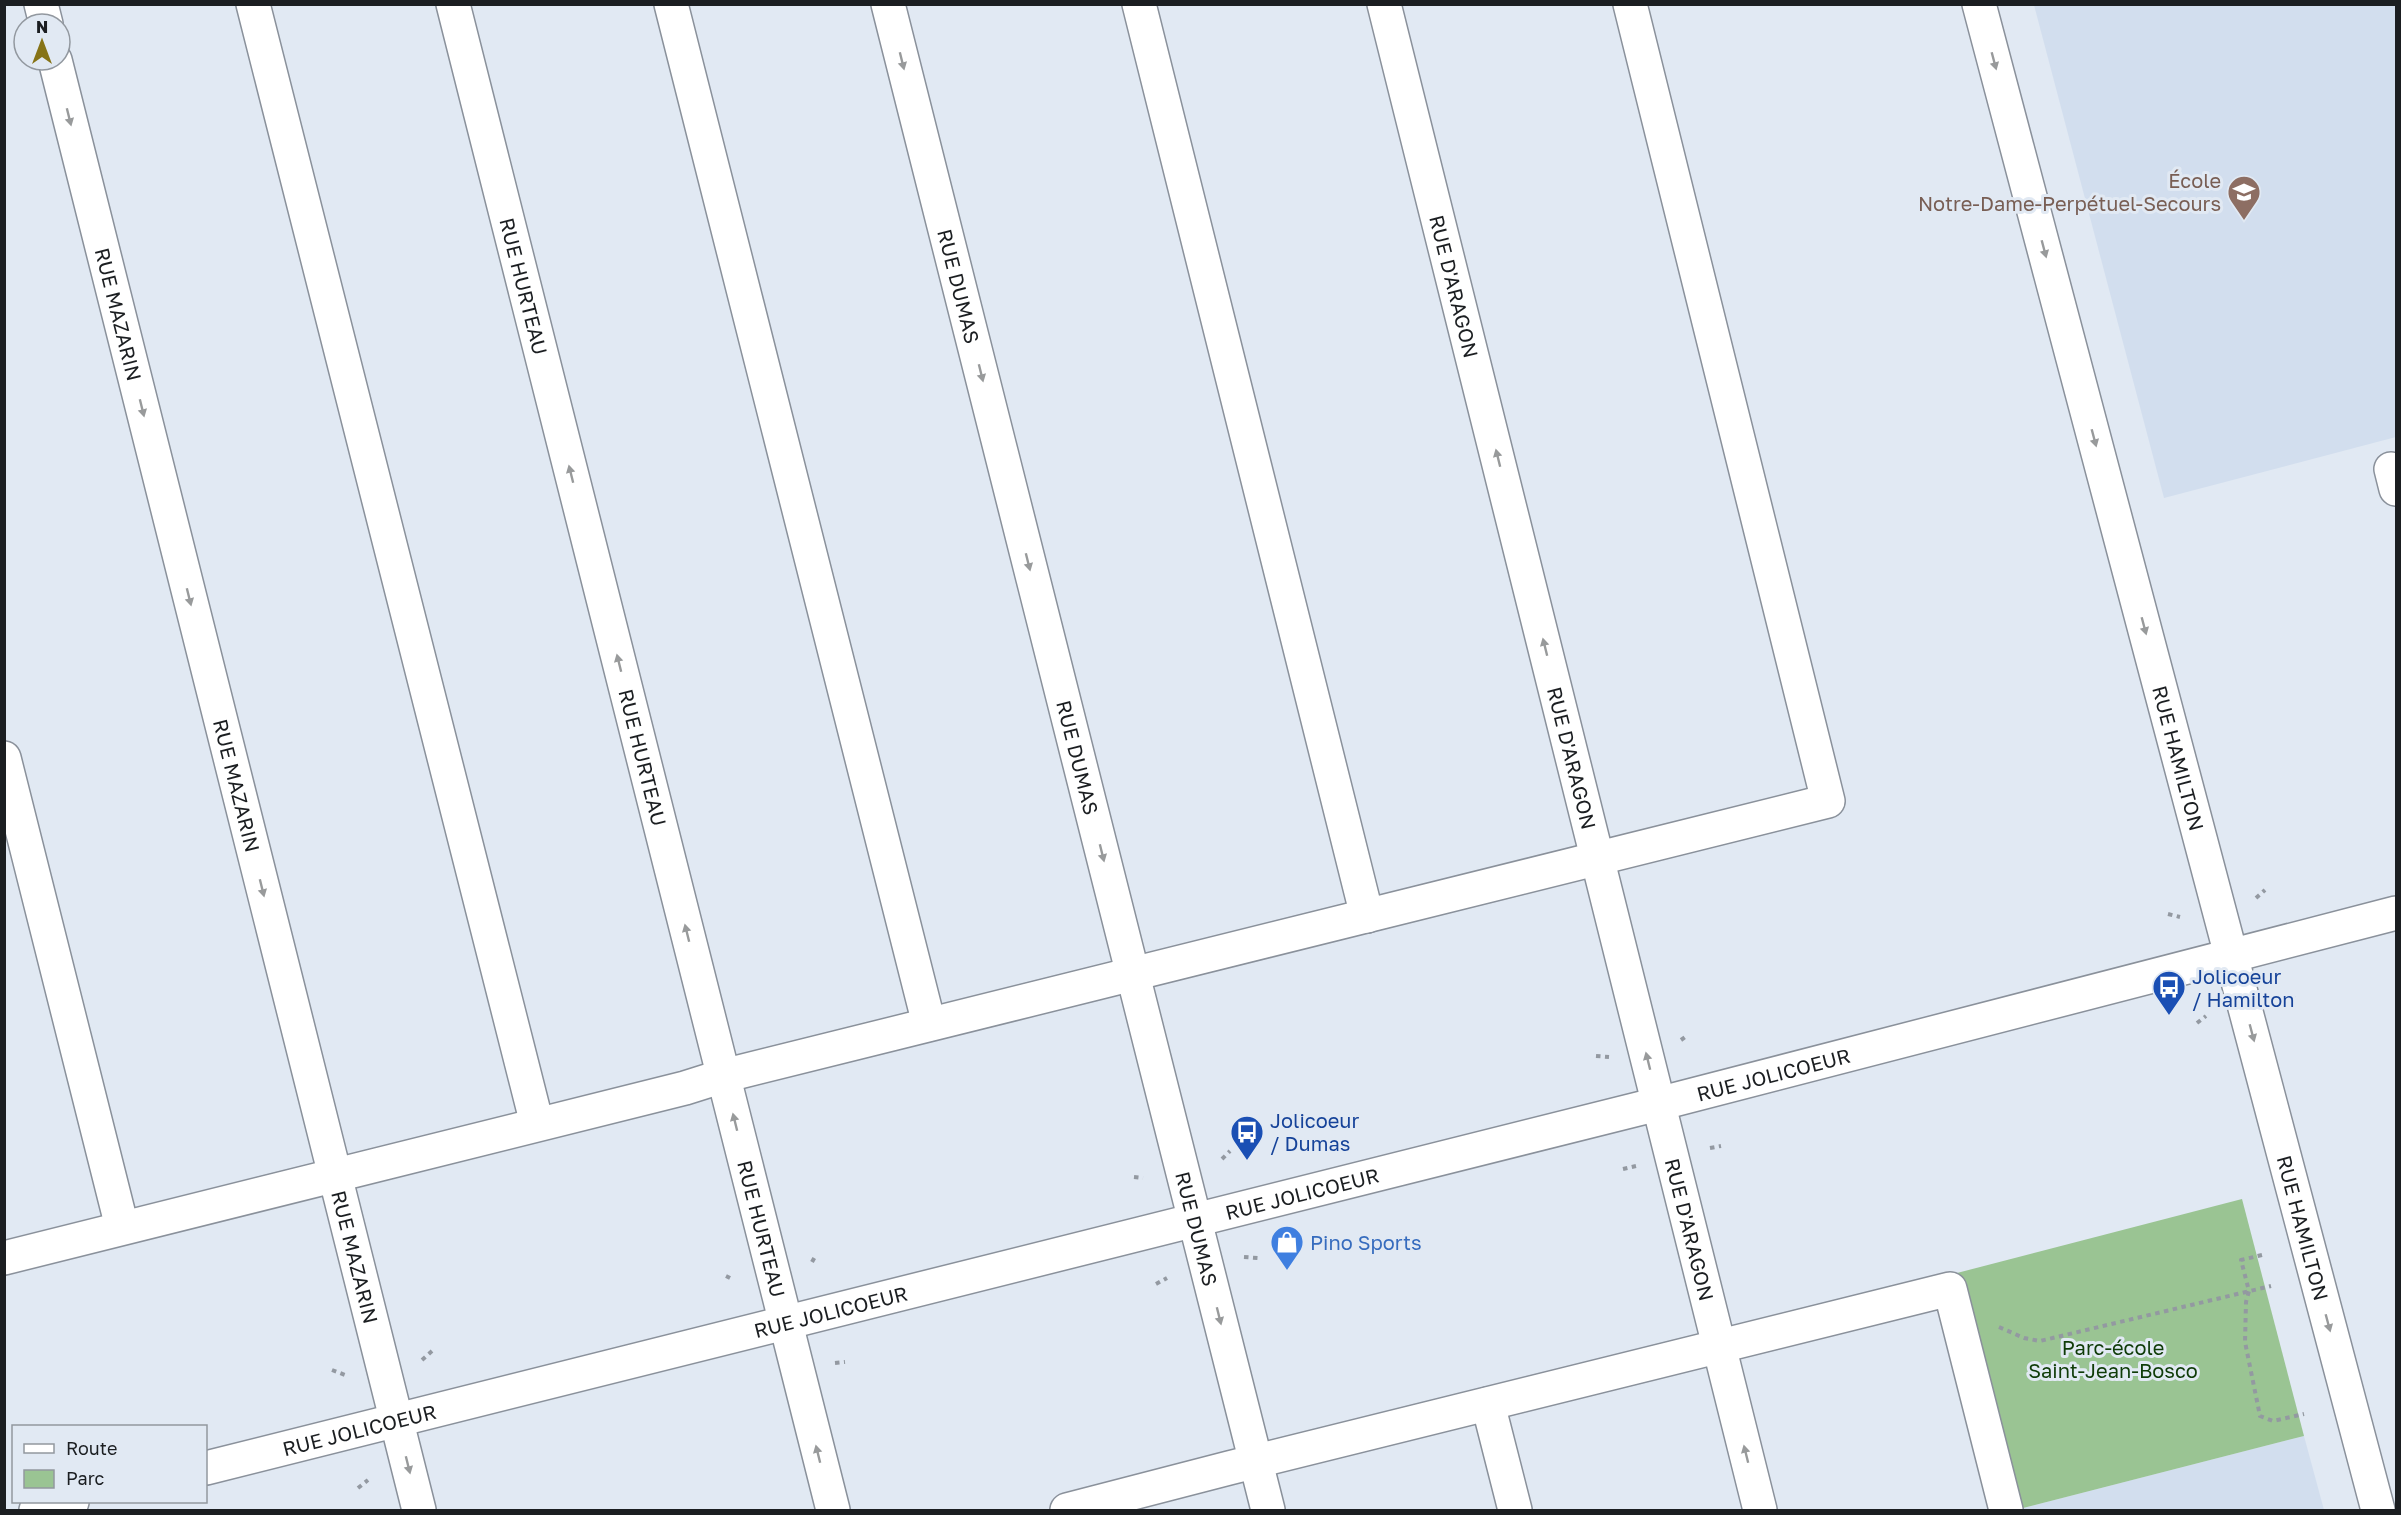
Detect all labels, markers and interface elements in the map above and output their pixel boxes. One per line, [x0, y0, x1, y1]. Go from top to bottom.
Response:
north arrow [12, 12, 72, 72]
text: N [36, 17, 48, 37]
one-way arrow [898, 52, 908, 70]
one-way arrow [1990, 52, 1999, 70]
one-way arrow [65, 108, 75, 126]
place label: École Notre-Dame-Perpétuel-Secours [1918, 168, 2221, 215]
school or university icon: École Notre-Dame-Perpétuel-Secours [2226, 174, 2262, 221]
street label: RUE D'ARAGON [1425, 213, 1484, 360]
street label: RUE HURTEAU [495, 215, 553, 357]
street label: RUE DUMAS [933, 226, 985, 346]
one-way arrow [2040, 240, 2050, 259]
street label: RUE MAZARIN [91, 245, 147, 383]
one-way arrow [976, 363, 986, 382]
one-way arrow [137, 399, 147, 417]
one-way arrow [2090, 429, 2100, 447]
one-way arrow [1492, 449, 1502, 467]
one-way arrow [566, 465, 576, 483]
one-way arrow [1024, 552, 1034, 571]
one-way arrow [185, 588, 194, 606]
one-way arrow [2140, 617, 2150, 636]
one-way arrow [1540, 638, 1550, 657]
one-way arrow [613, 654, 623, 672]
street label: RUE HAMILTON [2148, 683, 2209, 833]
street label: RUE D'ARAGON [1543, 684, 1602, 832]
street label: RUE HURTEAU [614, 686, 672, 828]
street label: RUE DUMAS [1052, 698, 1104, 817]
street label: RUE MAZARIN [209, 716, 265, 855]
one-way arrow [1097, 843, 1107, 862]
one-way arrow [257, 879, 267, 897]
one-way arrow [681, 924, 691, 943]
place label: Jolicoeur / Hamilton [2192, 964, 2294, 1011]
bus stop icon: Jolicoeur / Hamilton [2151, 969, 2187, 1016]
one-way arrow [2248, 1023, 2258, 1042]
street label: RUE JOLICOEUR [1694, 1043, 1853, 1106]
one-way arrow [1642, 1052, 1652, 1070]
place label: Jolicoeur / Dumas [1270, 1108, 1359, 1155]
one-way arrow [729, 1113, 739, 1132]
bus stop icon: Jolicoeur / Dumas [1229, 1114, 1265, 1161]
street label: RUE HAMILTON [2273, 1153, 2334, 1303]
street label: RUE D'ARAGON [1661, 1156, 1719, 1303]
street label: RUE HURTEAU [733, 1158, 791, 1300]
street label: RUE JOLICOEUR [1223, 1162, 1381, 1224]
street label: RUE DUMAS [1171, 1169, 1223, 1288]
street label: RUE MAZARIN [327, 1188, 384, 1326]
shop icon: Pino Sports [1269, 1224, 1305, 1271]
place label: Pino Sports [1310, 1230, 1422, 1254]
street label: RUE JOLICOEUR [751, 1281, 910, 1342]
one-way arrow [1215, 1307, 1224, 1325]
one-way arrow [2324, 1314, 2334, 1332]
park label: Parc-école Saint-Jean-Bosco [2028, 1335, 2198, 1382]
street label: RUE JOLICOEUR [280, 1399, 439, 1460]
legend [12, 1425, 207, 1503]
text: Route [66, 1437, 117, 1459]
one-way arrow [813, 1445, 823, 1463]
one-way arrow [1740, 1445, 1750, 1463]
one-way arrow [404, 1456, 414, 1474]
text: Parc [66, 1467, 105, 1489]

